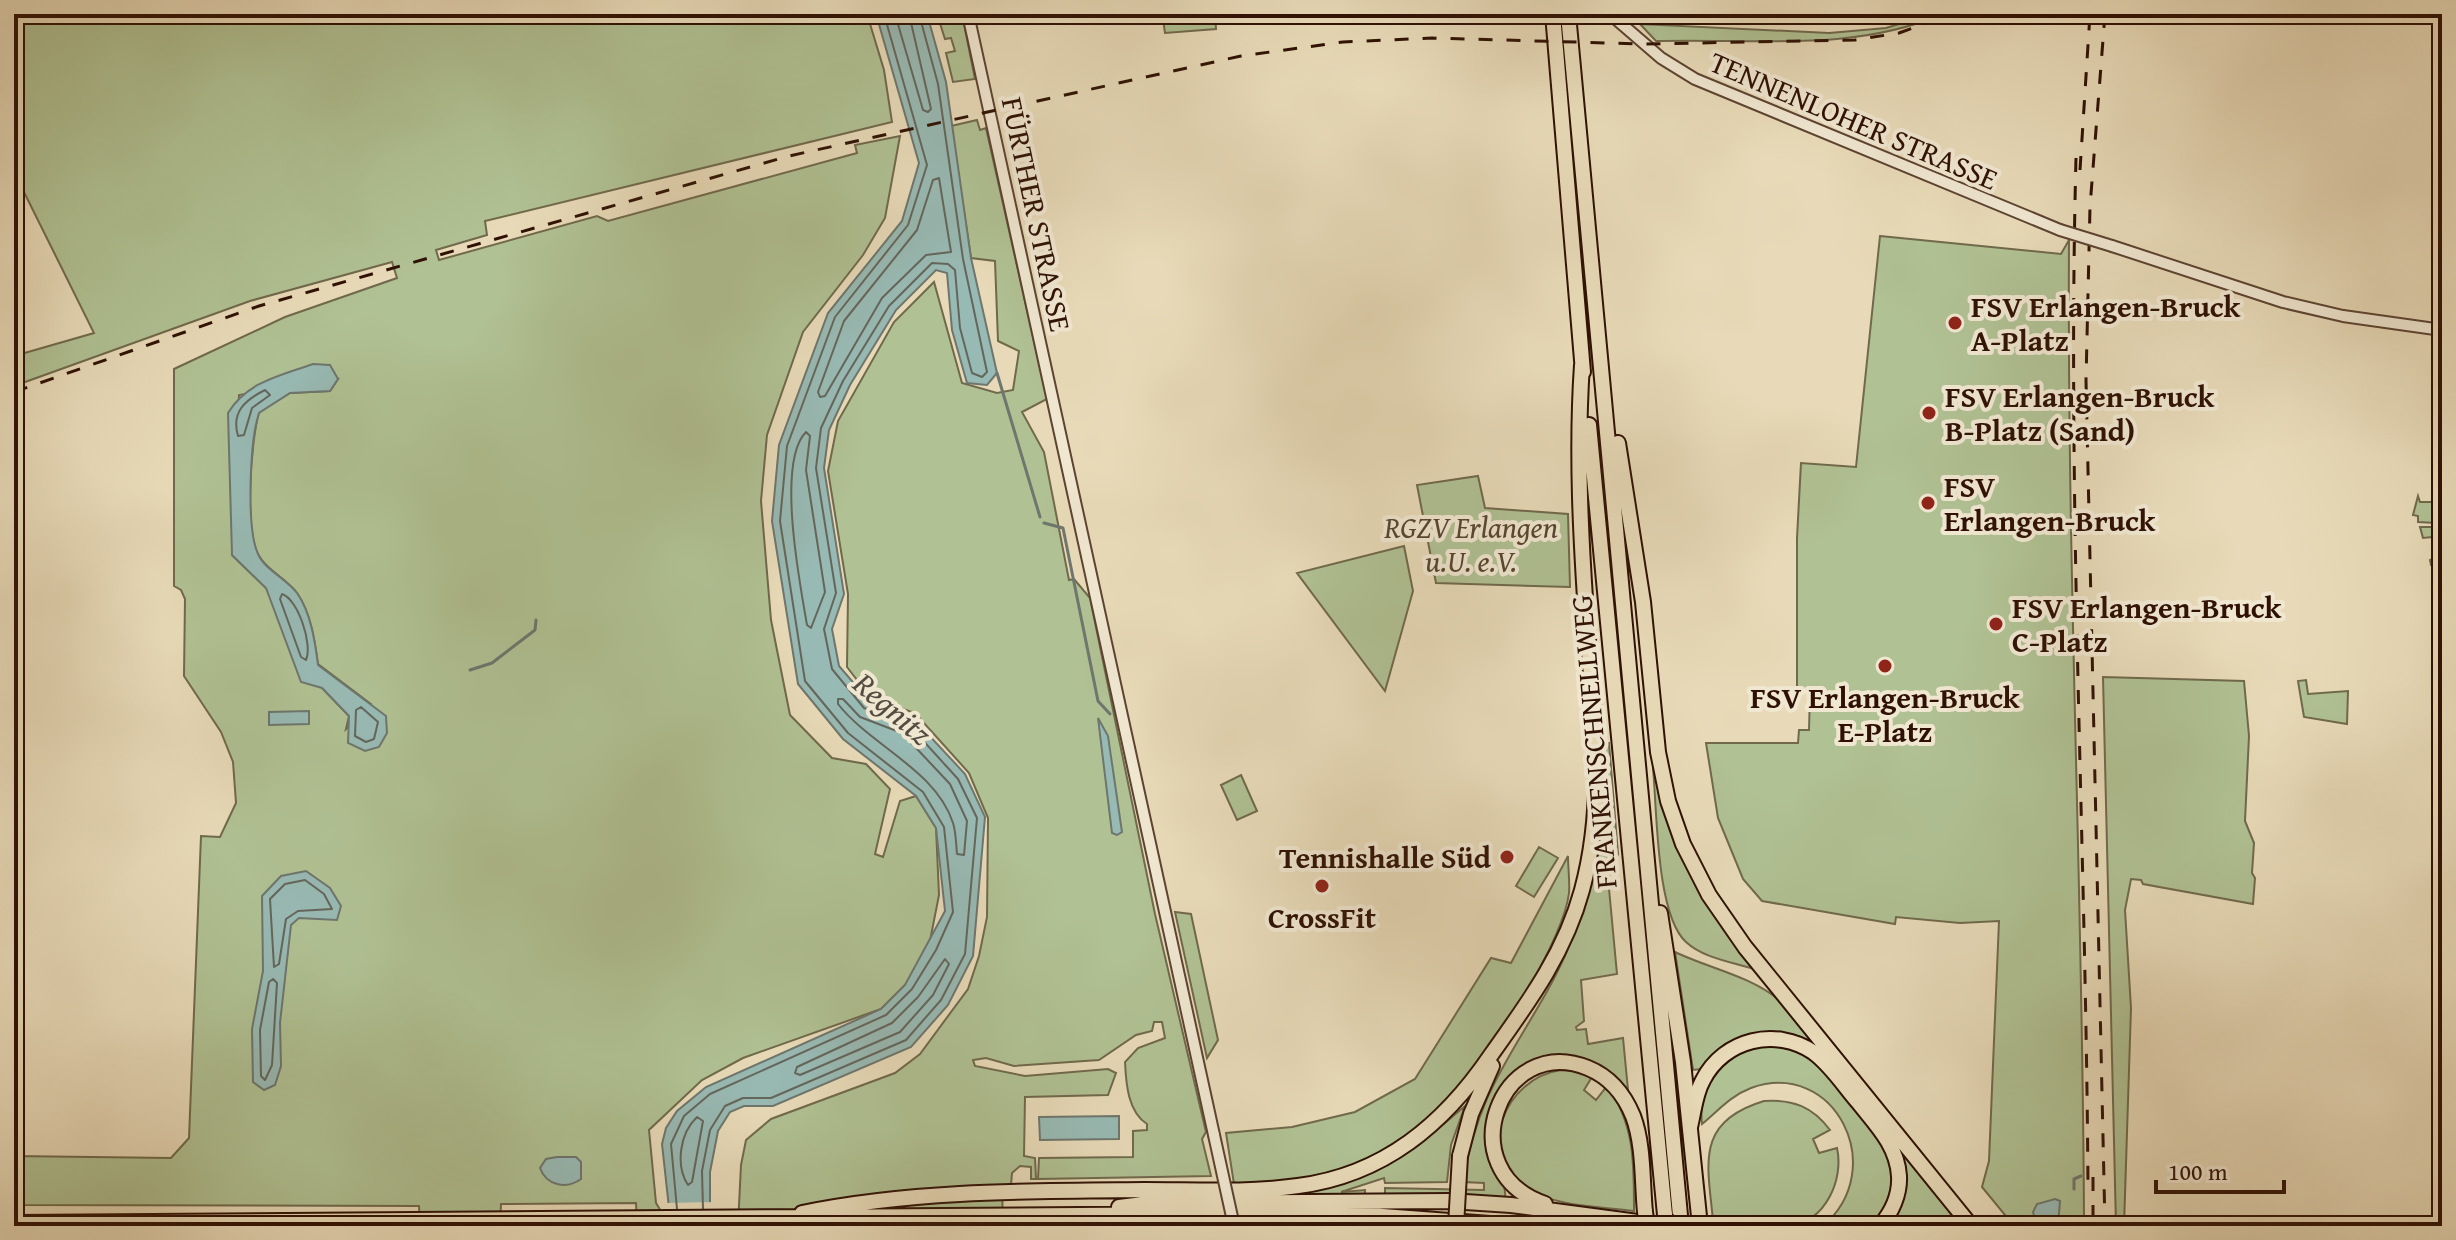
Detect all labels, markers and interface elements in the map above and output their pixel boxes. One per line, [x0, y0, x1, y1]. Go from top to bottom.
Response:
street label: TENNENLOHER STRASSE [1703, 39, 2005, 201]
street label: FÜRTHER STRASSE [991, 93, 1083, 335]
place label: FSV Erlangen-Bruck A-Platz [1971, 284, 2241, 362]
marker: FSV Erlangen-Bruck A-Platz [1946, 314, 1964, 332]
place label: FSV Erlangen-Bruck B-Platz (Sand) [1945, 374, 2215, 452]
marker: FSV Erlangen-Bruck B-Platz (Sand) [1920, 404, 1938, 422]
place label: FSV Erlangen-Bruck [1944, 464, 2156, 542]
marker: FSV Erlangen-Bruck [1919, 494, 1937, 512]
park label: RGZV Erlangen u.U. e.V. [1383, 505, 1558, 583]
place label: FSV Erlangen-Bruck C-Platz [2012, 585, 2282, 663]
street label: FRANKENSCHNELLWEG [1558, 593, 1628, 891]
marker: FSV Erlangen-Bruck C-Platz [1987, 615, 2005, 633]
marker: FSV Erlangen-Bruck E-Platz [1876, 657, 1894, 675]
water label: Regnitz [842, 660, 944, 756]
place label: FSV Erlangen-Bruck E-Platz [1750, 675, 2021, 753]
place label: Tennishalle Süd [1279, 835, 1492, 879]
marker: Tennishalle Süd [1498, 848, 1516, 866]
marker: CrossFit [1313, 877, 1331, 895]
place label: CrossFit [1268, 895, 1377, 939]
scale bar [2156, 1144, 2284, 1194]
text: 100 m [2168, 1154, 2228, 1189]

